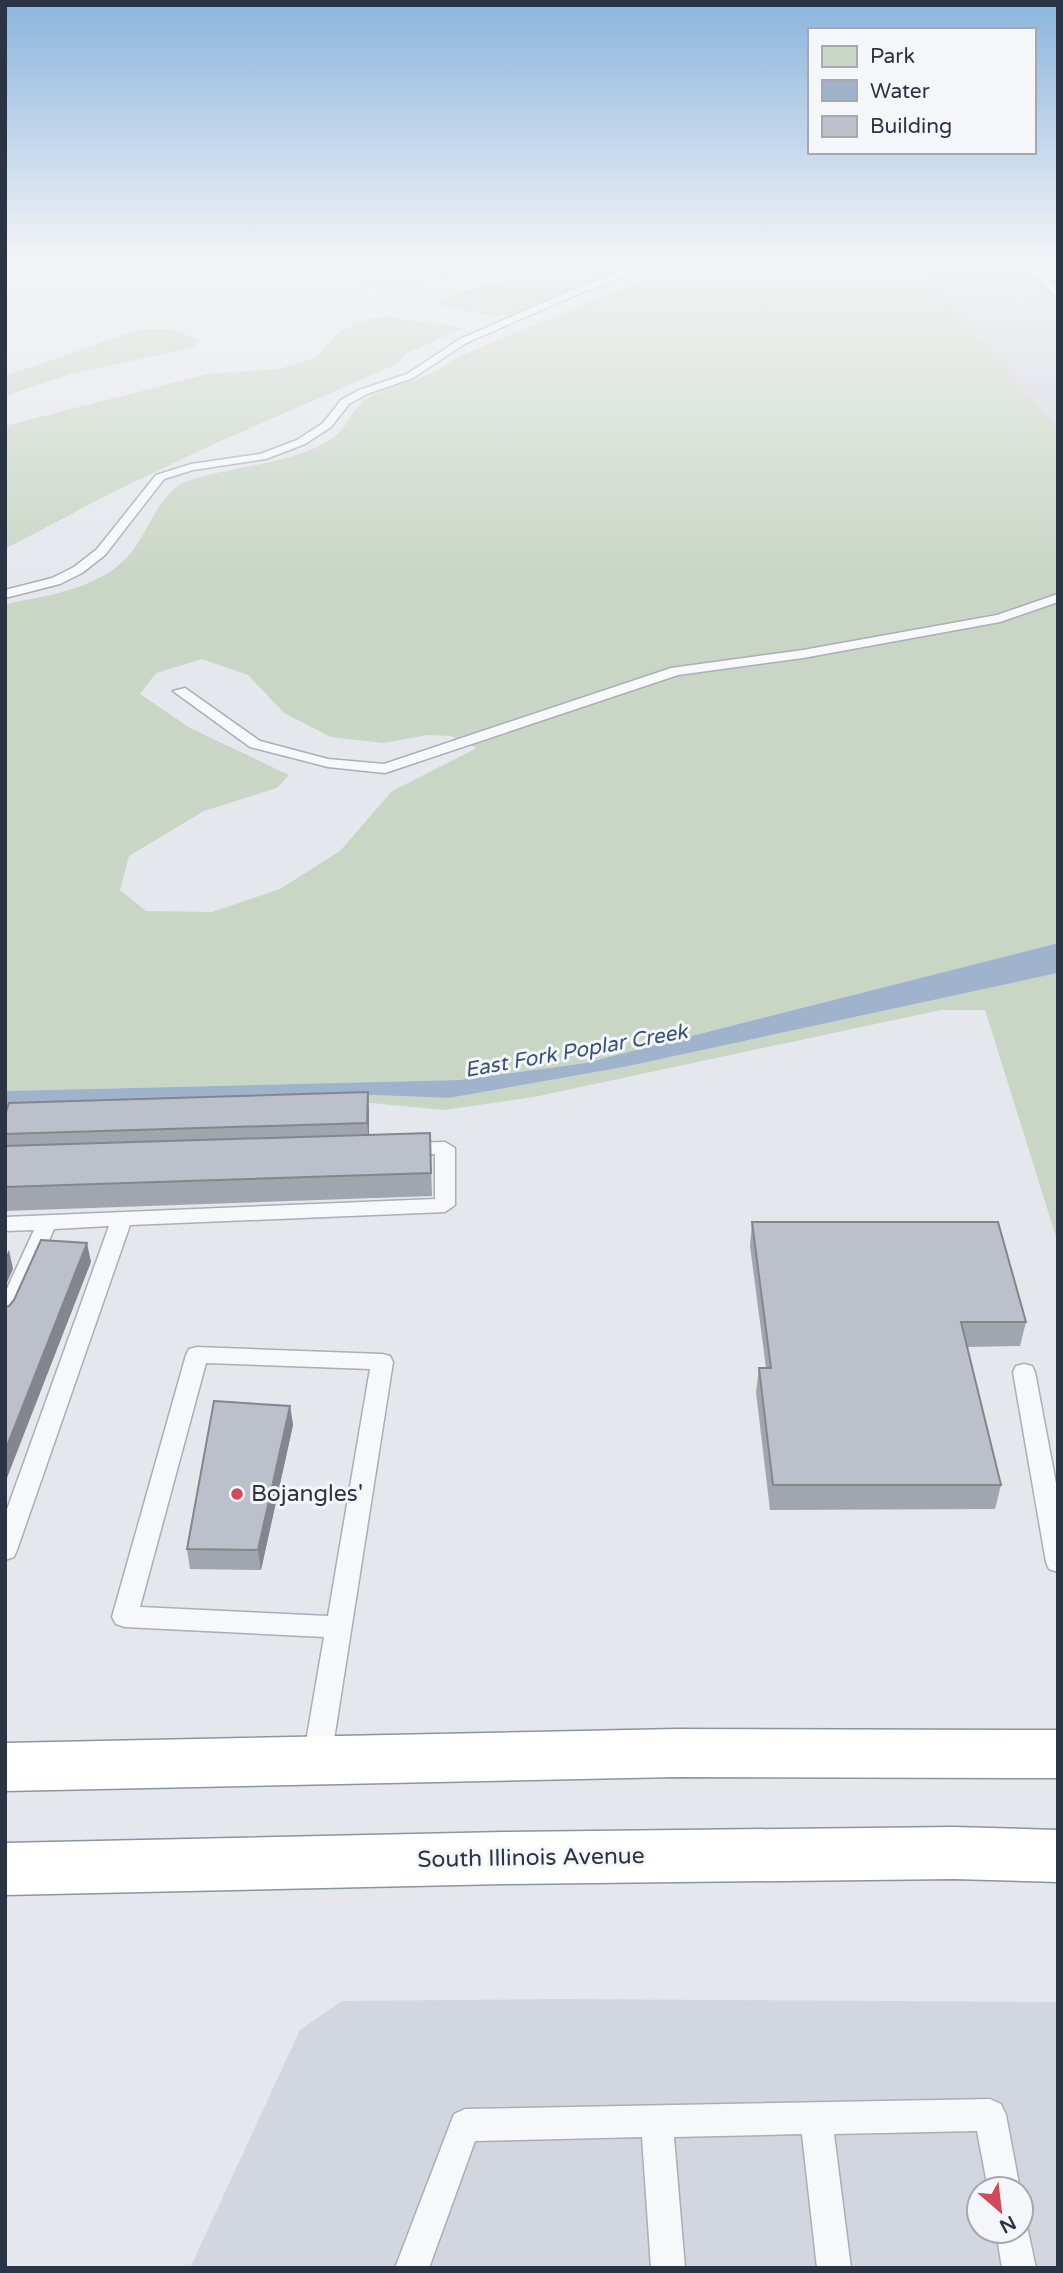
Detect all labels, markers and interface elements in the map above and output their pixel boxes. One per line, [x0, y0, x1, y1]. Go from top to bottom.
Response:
legend [808, 28, 1035, 154]
text: Park [870, 44, 915, 69]
text: Water [870, 79, 930, 104]
text: Building [870, 114, 952, 139]
water label: East Fork Poplar Creek [463, 1019, 691, 1083]
place label: Bojangles' [251, 1480, 363, 1508]
marker: Bojangles' [229, 1486, 245, 1502]
street label: South Illinois Avenue [417, 1842, 645, 1874]
north arrow [965, 2175, 1035, 2245]
text: N [996, 2211, 1019, 2237]

